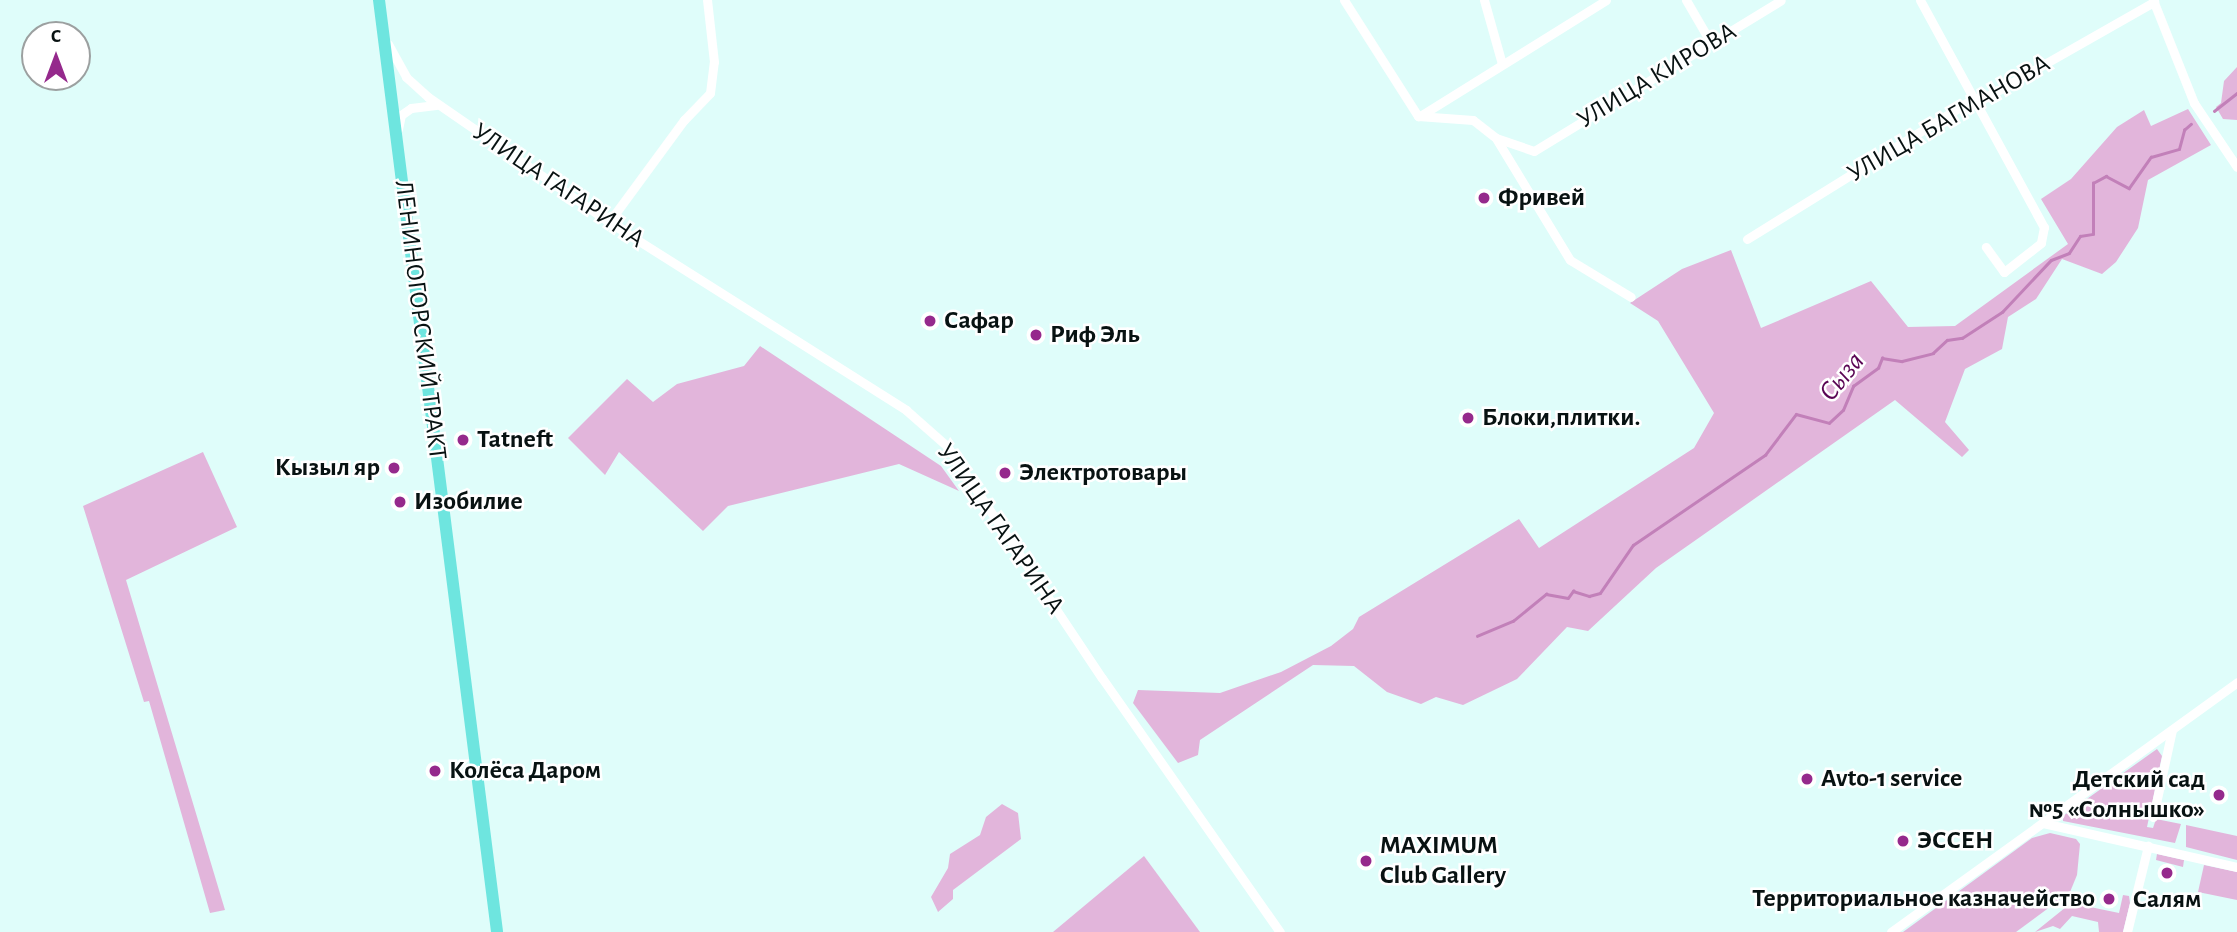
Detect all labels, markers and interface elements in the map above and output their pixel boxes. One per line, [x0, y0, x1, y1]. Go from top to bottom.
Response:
street label: УЛИЦА КИРОВА [1572, 16, 1742, 136]
north arrow [21, 21, 91, 91]
text: С [51, 27, 61, 46]
street label: УЛИЦА БАГМАНОВА [1842, 48, 2056, 190]
street label: УЛИЦА ГАГАРИНА [466, 117, 650, 255]
street label: ЛЕНИНОГОРСКИЙ ТРАКТ [387, 179, 453, 461]
place label: Фривей [1498, 182, 1585, 214]
marker: Фривей [1476, 190, 1492, 206]
place label: Сафар [944, 305, 1014, 337]
marker: Сафар [922, 313, 938, 329]
place label: Риф Эль [1050, 319, 1140, 351]
marker: Риф Эль [1028, 327, 1044, 343]
water label: Сыза [1812, 346, 1872, 408]
place label: Блоки,плитки. [1482, 402, 1640, 434]
marker: Блоки,плитки. [1460, 410, 1476, 426]
place label: Tatneft [477, 424, 553, 456]
marker: Tatneft [455, 432, 471, 448]
street label: УЛИЦА ГАГАРИНА [930, 438, 1070, 620]
place label: Кызыл яр [275, 452, 380, 484]
place label: Электротовары [1019, 457, 1187, 489]
marker: Кызыл яр [386, 460, 402, 476]
marker: Электротовары [997, 465, 1013, 481]
place label: Изобилие [414, 486, 523, 518]
marker: Изобилие [392, 494, 408, 510]
place label: Колёса Даром [449, 755, 601, 787]
marker: Колёса Даром [427, 763, 443, 779]
place label: Avto-1 service [1821, 763, 1962, 795]
place label: Детский сад №5 «Солнышко» [2029, 764, 2205, 826]
marker: Avto-1 service [1799, 771, 1815, 787]
marker: Детский сад №5 «Солнышко» [2211, 787, 2227, 803]
place label: ЭССЕН [1917, 825, 1993, 857]
place label: MAXIMUM Club Gallery [1380, 830, 1506, 892]
marker: ЭССЕН [1895, 833, 1911, 849]
marker: MAXIMUM Club Gallery [1358, 853, 1374, 869]
marker: Салям [2159, 865, 2175, 881]
place label: Территориальное казначейство [1752, 883, 2095, 915]
place label: Салям [2133, 884, 2201, 916]
marker: Территориальное казначейство [2101, 891, 2117, 907]

